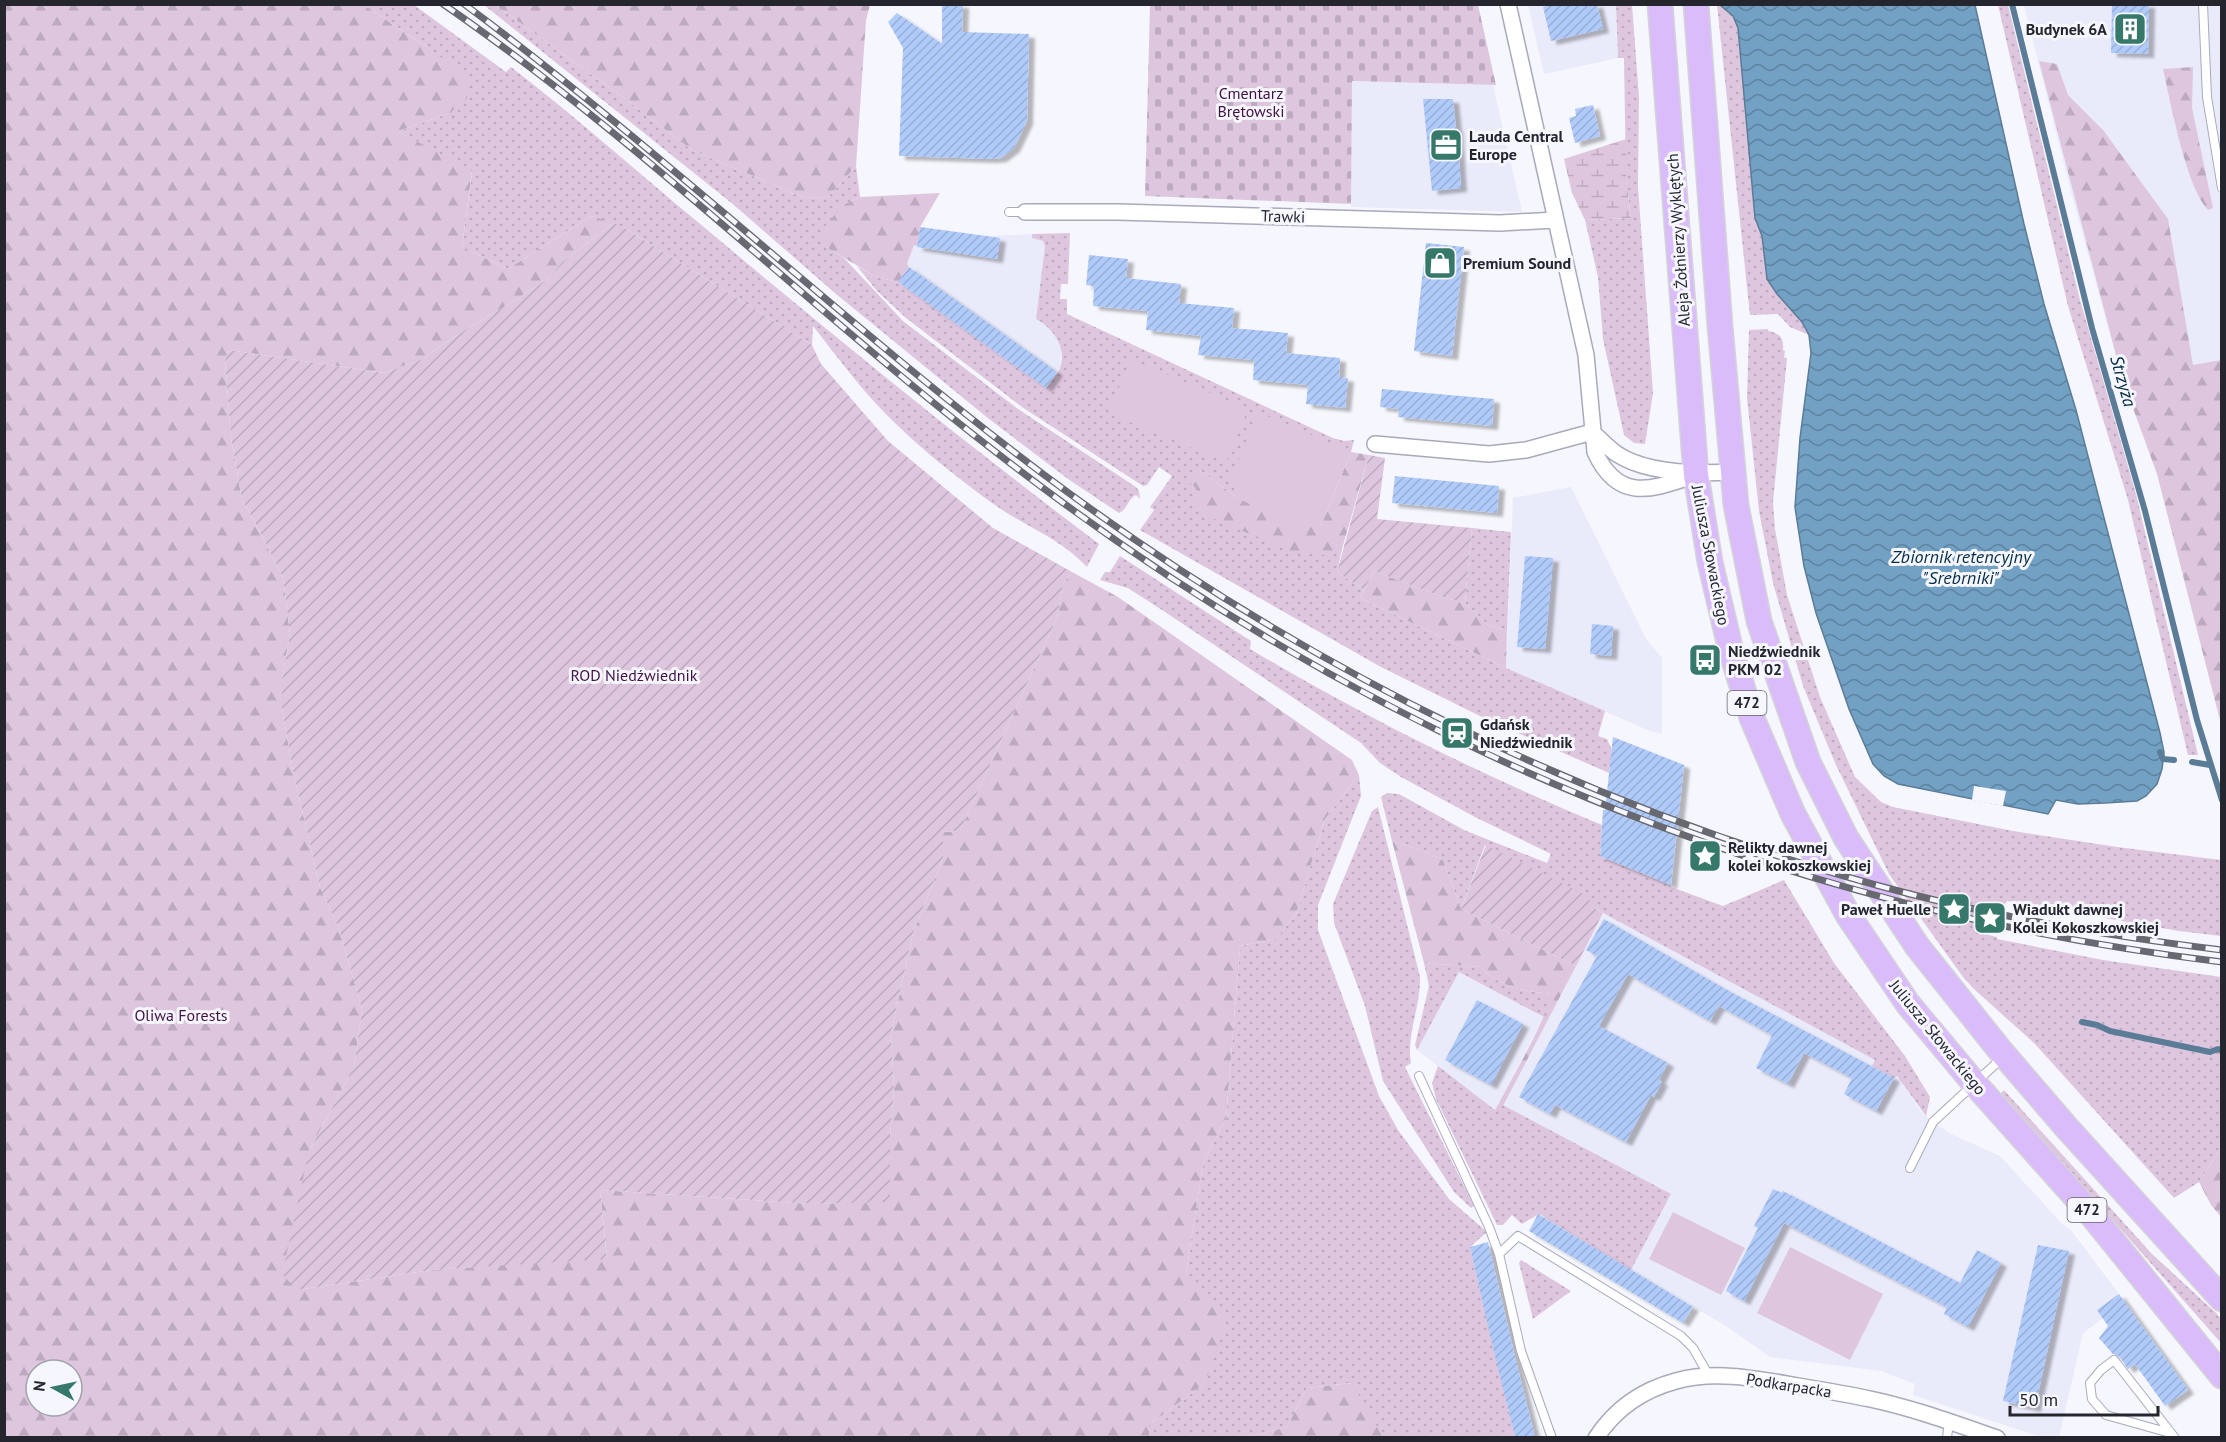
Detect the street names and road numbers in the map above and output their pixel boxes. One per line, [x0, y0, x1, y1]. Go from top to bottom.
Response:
street label: Aleja Żołnierzy Wyklętych [1662, 153, 1694, 327]
street label: Trawki [1261, 205, 1305, 227]
street label: Juliusza Słowackiego [1687, 482, 1734, 627]
road number: 472 [1728, 691, 1766, 715]
street label: Juliusza Słowackiego [1885, 975, 1991, 1099]
road number: 472 [2068, 1198, 2106, 1222]
street label: Podkarpacka [1745, 1368, 1833, 1402]

